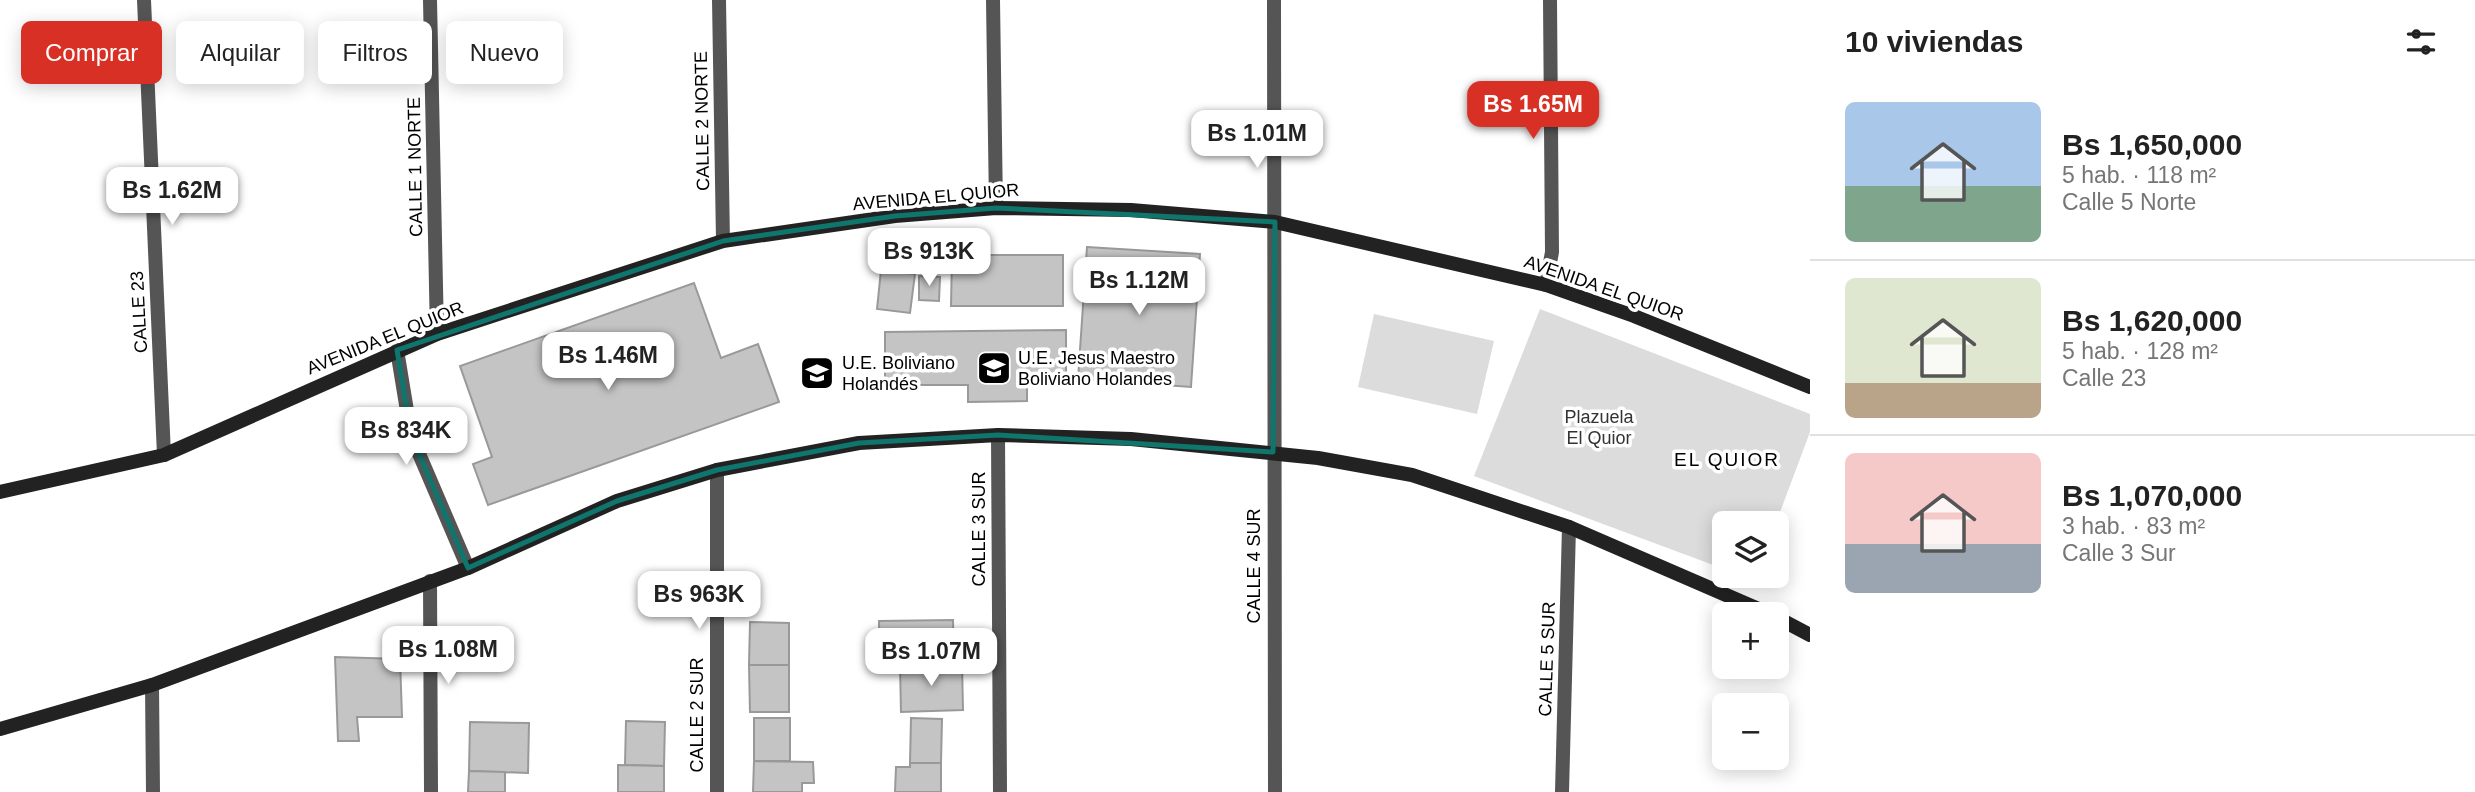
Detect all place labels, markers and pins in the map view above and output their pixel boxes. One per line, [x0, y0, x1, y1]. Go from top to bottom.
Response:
pin: Bs 1.65M [1461, 82, 1605, 141]
pin: Bs 1.01M [1185, 110, 1329, 170]
pin: Bs 1.62M [100, 168, 244, 227]
pin: Bs 913K [864, 229, 994, 288]
pin: Bs 1.12M [1067, 258, 1211, 317]
pin: Bs 1.46M [536, 332, 680, 392]
place label: U.E. Jesus Maestro Boliviano Holandes [1018, 348, 1175, 389]
school or university icon: U.E. Jesus Maestro Boliviano Holandes [975, 349, 1013, 387]
place label: U.E. Boliviano Holandés [842, 353, 955, 394]
school or university icon: U.E. Boliviano Holandés [798, 354, 836, 392]
pin: Bs 834K [341, 407, 471, 467]
pin: Bs 963K [634, 572, 764, 631]
pin: Bs 1.08M [376, 626, 520, 686]
pin: Bs 1.07M [859, 628, 1003, 688]

